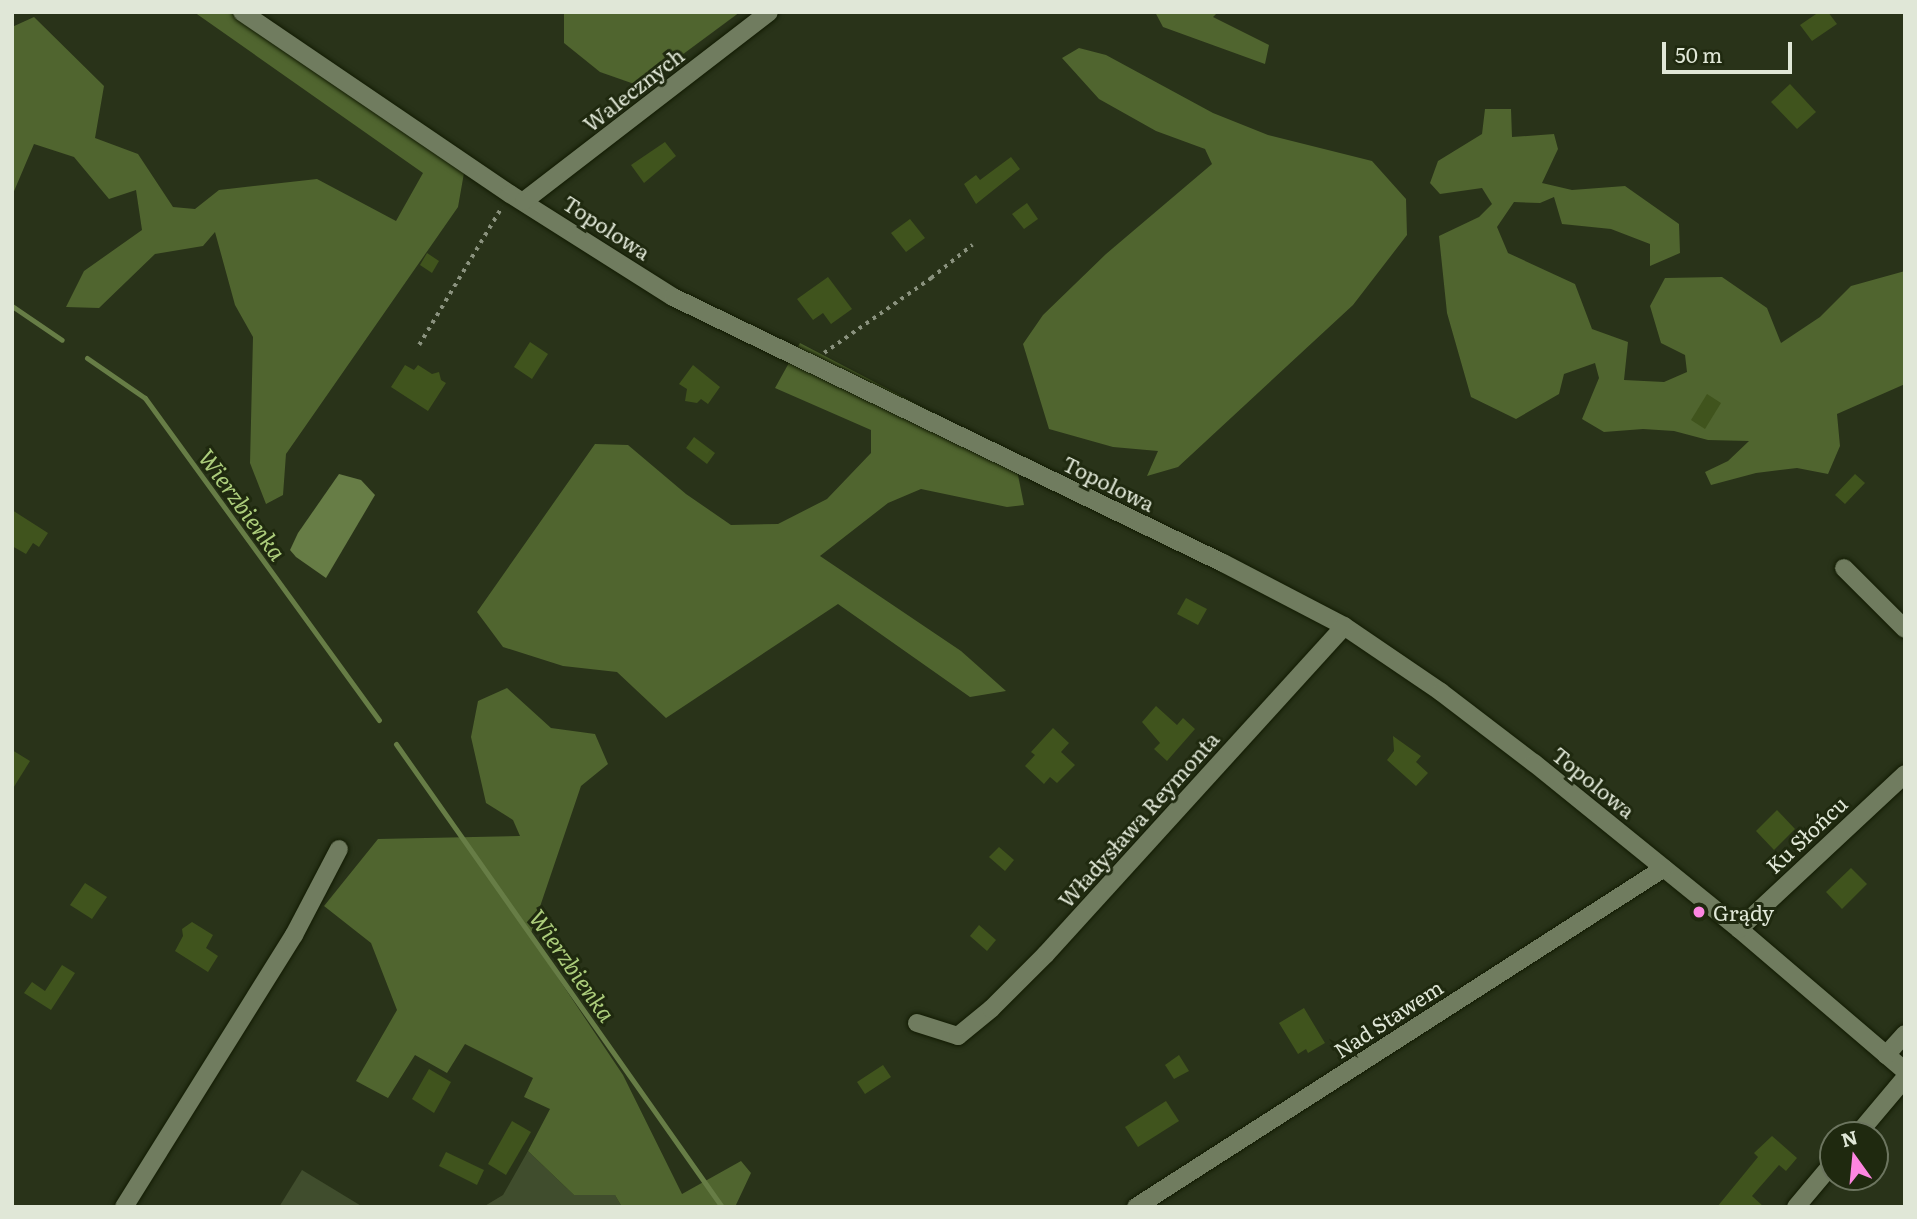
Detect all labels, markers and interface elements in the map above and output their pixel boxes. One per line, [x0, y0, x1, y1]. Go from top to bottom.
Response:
scale bar [1665, 28, 1794, 72]
text: 50 m [1675, 38, 1722, 69]
street label: Walecznych [578, 42, 688, 136]
street label: Topolowa [559, 189, 655, 265]
water label: Wierzbienka [193, 443, 293, 565]
street label: Topolowa [1059, 450, 1159, 516]
street label: Władysława Reymonta [1052, 726, 1224, 912]
street label: Topolowa [1548, 741, 1640, 823]
street label: Ku Słońcu [1760, 790, 1852, 878]
place label: Grądy [1713, 899, 1774, 925]
water label: Wierzbienka [524, 904, 622, 1026]
marker: Grądy [1691, 904, 1707, 920]
street label: Nad Stawem [1329, 973, 1447, 1063]
north arrow [1819, 1121, 1889, 1191]
text: N [1838, 1122, 1860, 1153]

